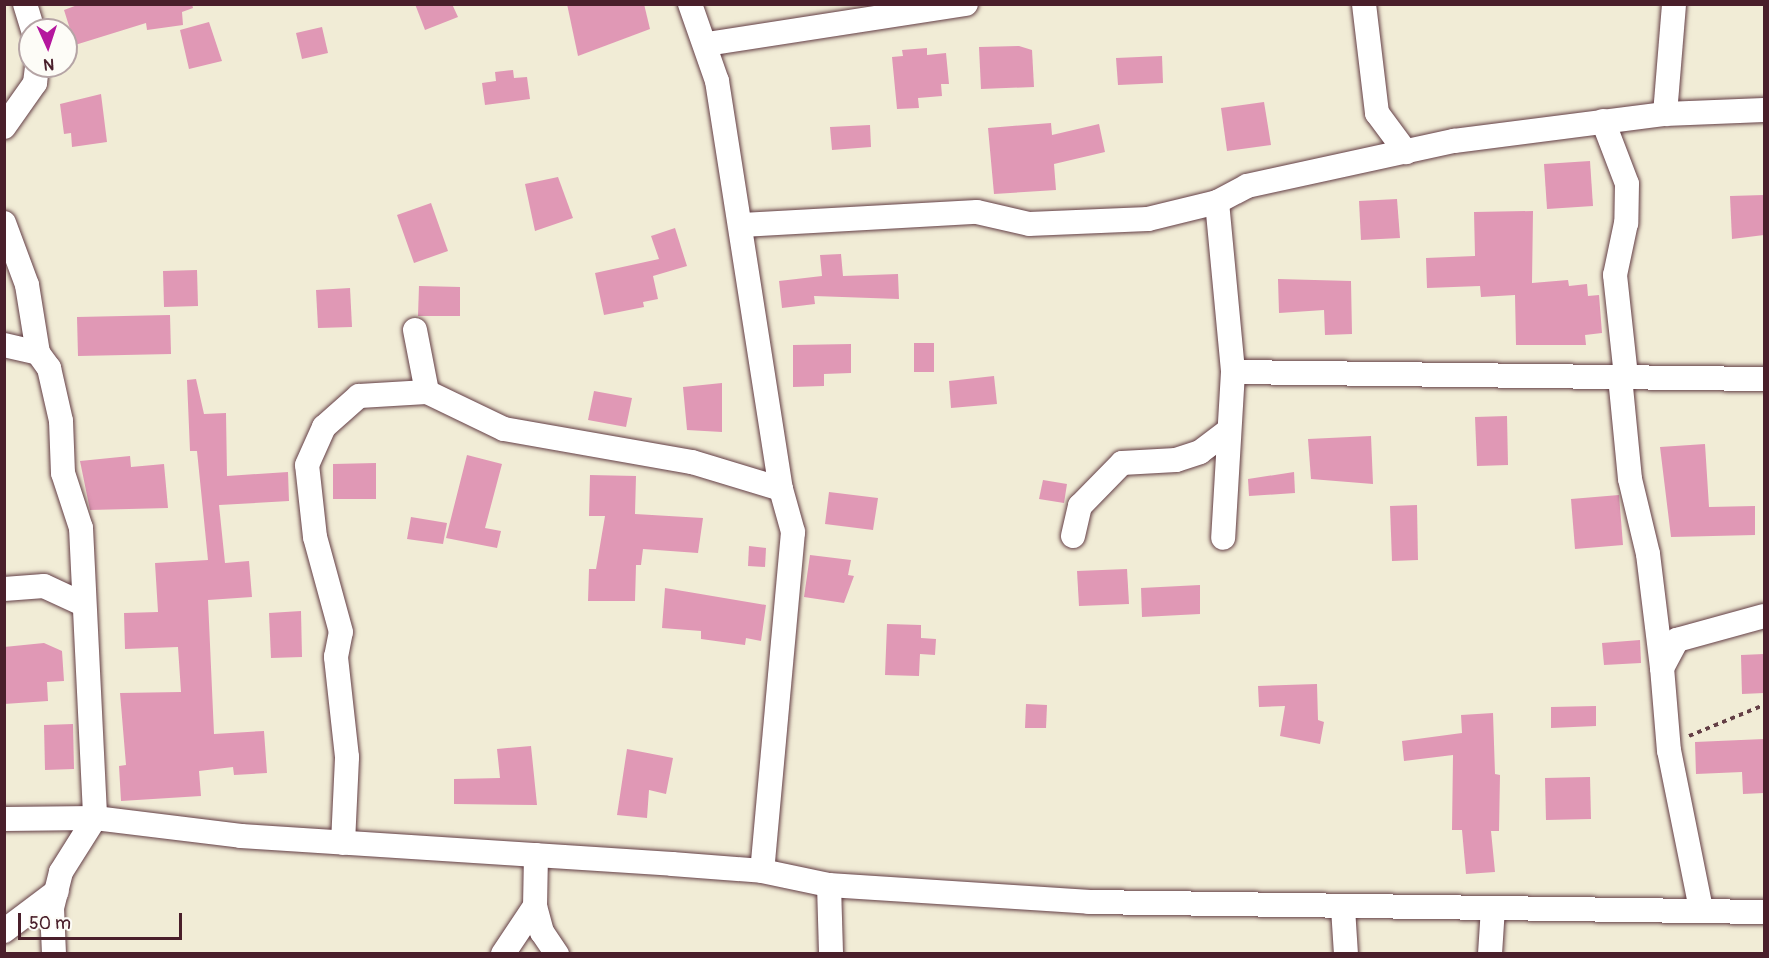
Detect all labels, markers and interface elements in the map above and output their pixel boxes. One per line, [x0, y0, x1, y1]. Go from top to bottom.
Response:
north arrow [18, 18, 78, 78]
text: N [43, 54, 55, 74]
scale bar [21, 901, 184, 939]
text: 50 m [29, 912, 71, 935]

